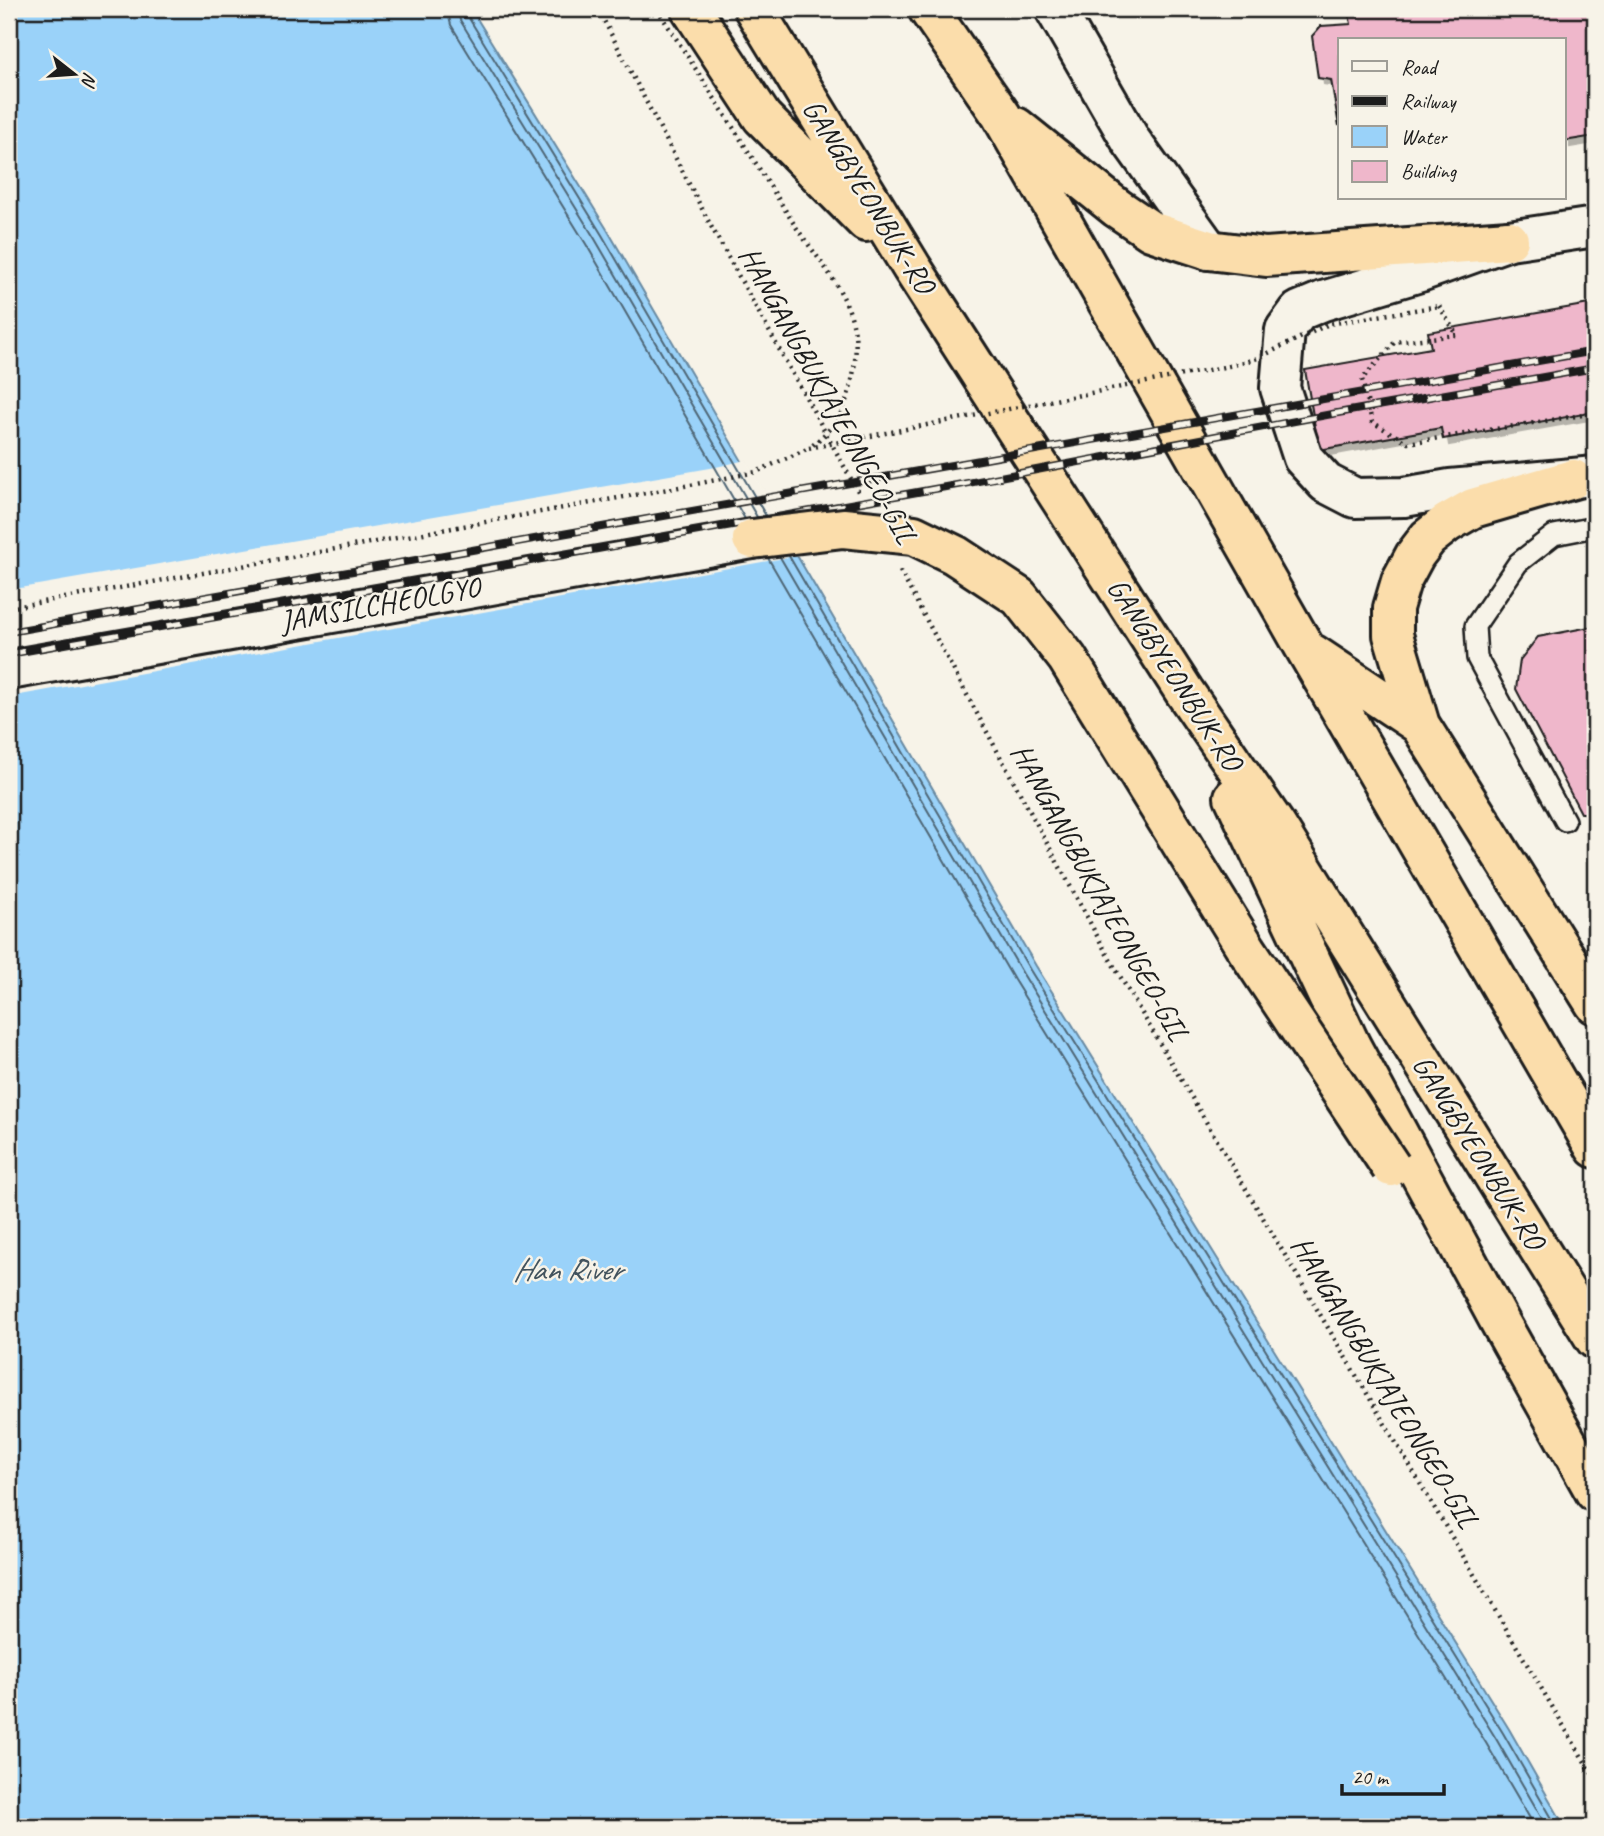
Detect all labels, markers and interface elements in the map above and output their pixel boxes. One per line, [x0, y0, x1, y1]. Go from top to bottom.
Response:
north arrow [38, 38, 108, 108]
legend [1338, 38, 1566, 200]
text: Road [1401, 54, 1440, 80]
text: N [75, 70, 102, 91]
text: Railway [1401, 88, 1457, 114]
street label: GANGBYEONBUK-RO [794, 92, 946, 303]
text: Water [1401, 124, 1448, 150]
text: Building [1401, 158, 1458, 184]
street label: HANGANGBUKJAJEONGEO-GIL [730, 240, 926, 550]
street label: JAMSILCHEOLGYO [275, 567, 486, 641]
street label: GANGBYEONBUK-RO [1099, 571, 1253, 780]
street label: HANGANGBUKJAJEONGEO-GIL [1002, 737, 1198, 1047]
street label: GANGBYEONBUK-RO [1404, 1048, 1556, 1259]
street label: HANGANGBUKJAJEONGEO-GIL [1283, 1229, 1487, 1535]
water label: Han River [513, 1249, 627, 1290]
scale bar [1342, 1752, 1443, 1796]
text: 20 m [1352, 1764, 1390, 1790]

